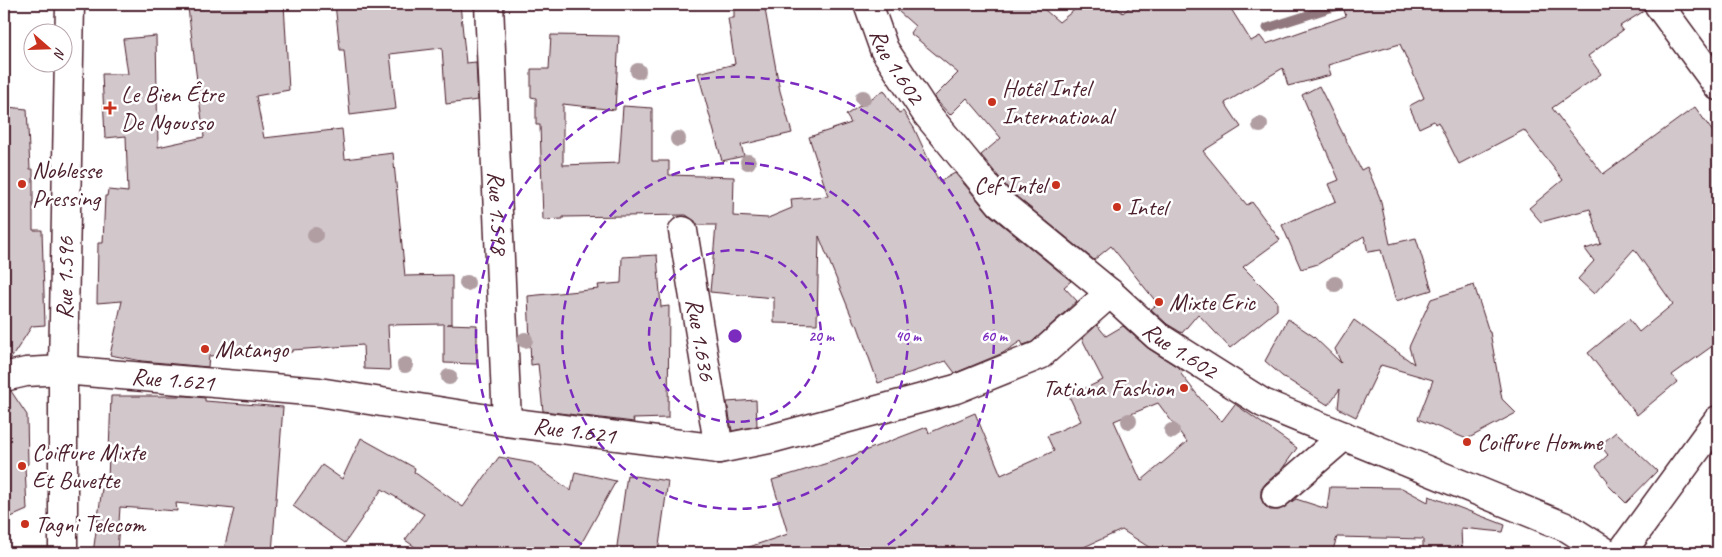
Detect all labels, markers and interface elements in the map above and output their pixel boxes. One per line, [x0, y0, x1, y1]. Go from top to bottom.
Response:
north arrow [22, 22, 72, 72]
street label: Rue 1.602 [863, 25, 932, 111]
text: N [49, 45, 69, 61]
place label: Hotêl Intel International [1002, 73, 1116, 131]
place label: Le Bien Être De Ngousso [121, 79, 226, 137]
marker: Hotêl Intel International [986, 96, 998, 108]
marker: Le Bien Être De Ngousso [103, 101, 117, 115]
place label: Noblesse Pressing [32, 155, 104, 213]
place label: Cef Intel [974, 170, 1050, 200]
street label: Rue 1.598 [481, 171, 515, 257]
marker: Noblesse Pressing [16, 178, 28, 190]
marker: Cef Intel [1050, 179, 1062, 191]
place label: Intel [1127, 192, 1171, 222]
marker: Intel [1111, 201, 1123, 213]
street label: Rue 1.596 [49, 235, 81, 320]
place label: Mixte Eric [1169, 287, 1257, 317]
street label: Rue 1.636 [679, 296, 723, 384]
marker: Mixte Eric [1153, 296, 1165, 308]
street label: Rue 1.602 [1137, 315, 1225, 387]
centre of rings [726, 327, 744, 345]
text: 20 m [808, 327, 835, 346]
text: 40 m [895, 327, 922, 346]
text: 60 m [981, 327, 1008, 346]
place label: Matango [215, 334, 290, 364]
marker: Matango [199, 343, 211, 355]
street label: Rue 1.621 [130, 361, 217, 398]
place label: Tatiana Fashion [1042, 373, 1174, 403]
marker: Tatiana Fashion [1178, 382, 1190, 394]
street label: Rue 1.621 [532, 410, 619, 451]
place label: Coiffure Homme [1477, 427, 1605, 457]
marker: Coiffure Homme [1461, 436, 1473, 448]
place label: Coiffure Mixte Et Buvette [32, 437, 147, 495]
marker: Coiffure Mixte Et Buvette [16, 460, 28, 472]
place label: Tagni Telecom [35, 509, 146, 539]
marker: Tagni Telecom [19, 518, 31, 530]

